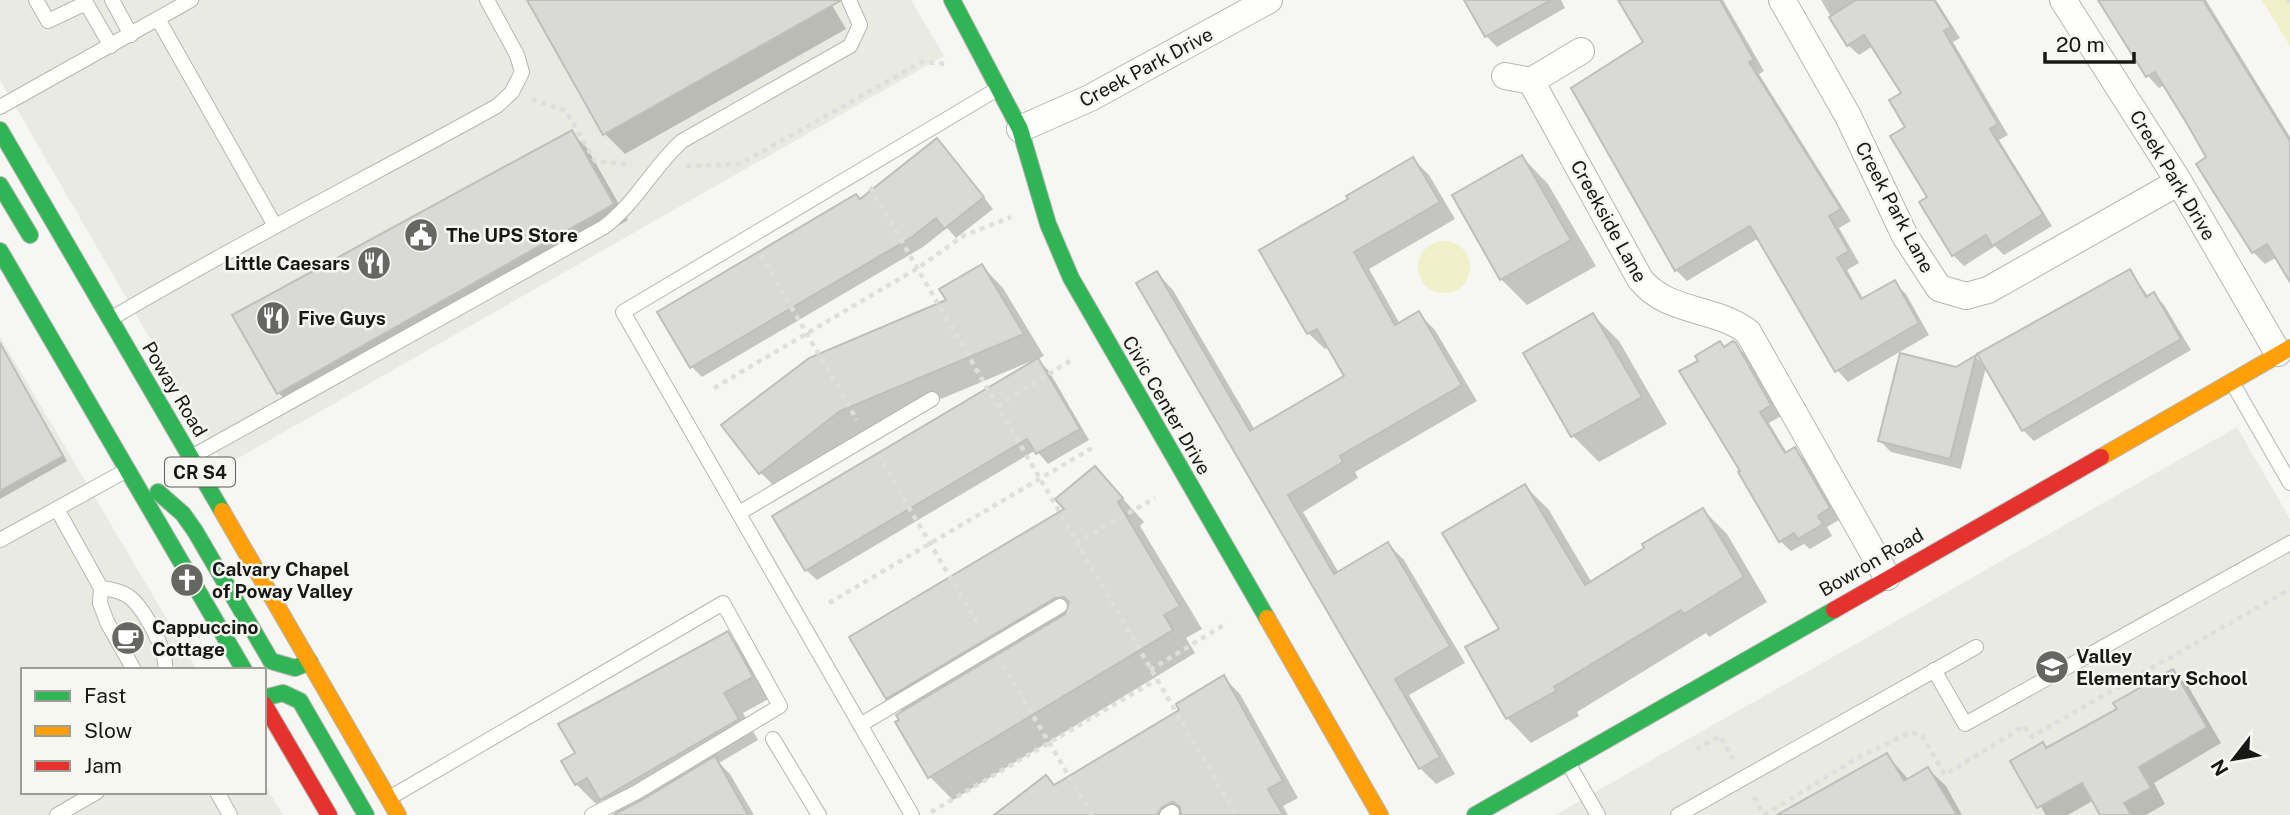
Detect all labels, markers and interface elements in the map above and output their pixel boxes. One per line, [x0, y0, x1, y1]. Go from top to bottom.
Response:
scale bar [2045, 21, 2134, 65]
street label: Creek Park Drive [1076, 23, 1216, 111]
text: 20 m [2056, 32, 2105, 57]
street label: Creek Park Drive [2126, 106, 2220, 244]
street label: Creek Park Lane [1851, 138, 1939, 276]
street label: Creekside Lane [1566, 156, 1652, 286]
public building icon: The UPS Store [402, 216, 440, 254]
place label: The UPS Store [446, 224, 578, 246]
restaurant icon: Little Caesars [355, 244, 393, 282]
place label: Little Caesars [224, 252, 350, 274]
restaurant icon: Five Guys [254, 299, 292, 337]
place label: Five Guys [298, 307, 386, 329]
street label: Civic Center Drive [1118, 332, 1216, 478]
street label: Poway Road [138, 337, 212, 441]
road number: CR S4 [165, 458, 235, 486]
street label: Bowron Road [1815, 523, 1927, 601]
place label: Calvary Chapel of Poway Valley [212, 558, 353, 602]
church icon: Calvary Chapel of Poway Valley [168, 561, 206, 599]
place label: Cappuccino Cottage [152, 616, 259, 660]
cafe icon: Cappuccino Cottage [109, 619, 147, 657]
place label: Valley Elementary School [2076, 645, 2248, 689]
school or university icon: Valley Elementary School [2033, 648, 2071, 686]
legend [21, 668, 266, 794]
text: Fast [84, 683, 126, 708]
text: Slow [84, 718, 132, 743]
north arrow [2199, 724, 2269, 794]
text: Jam [84, 753, 122, 778]
text: N [2206, 756, 2233, 780]

